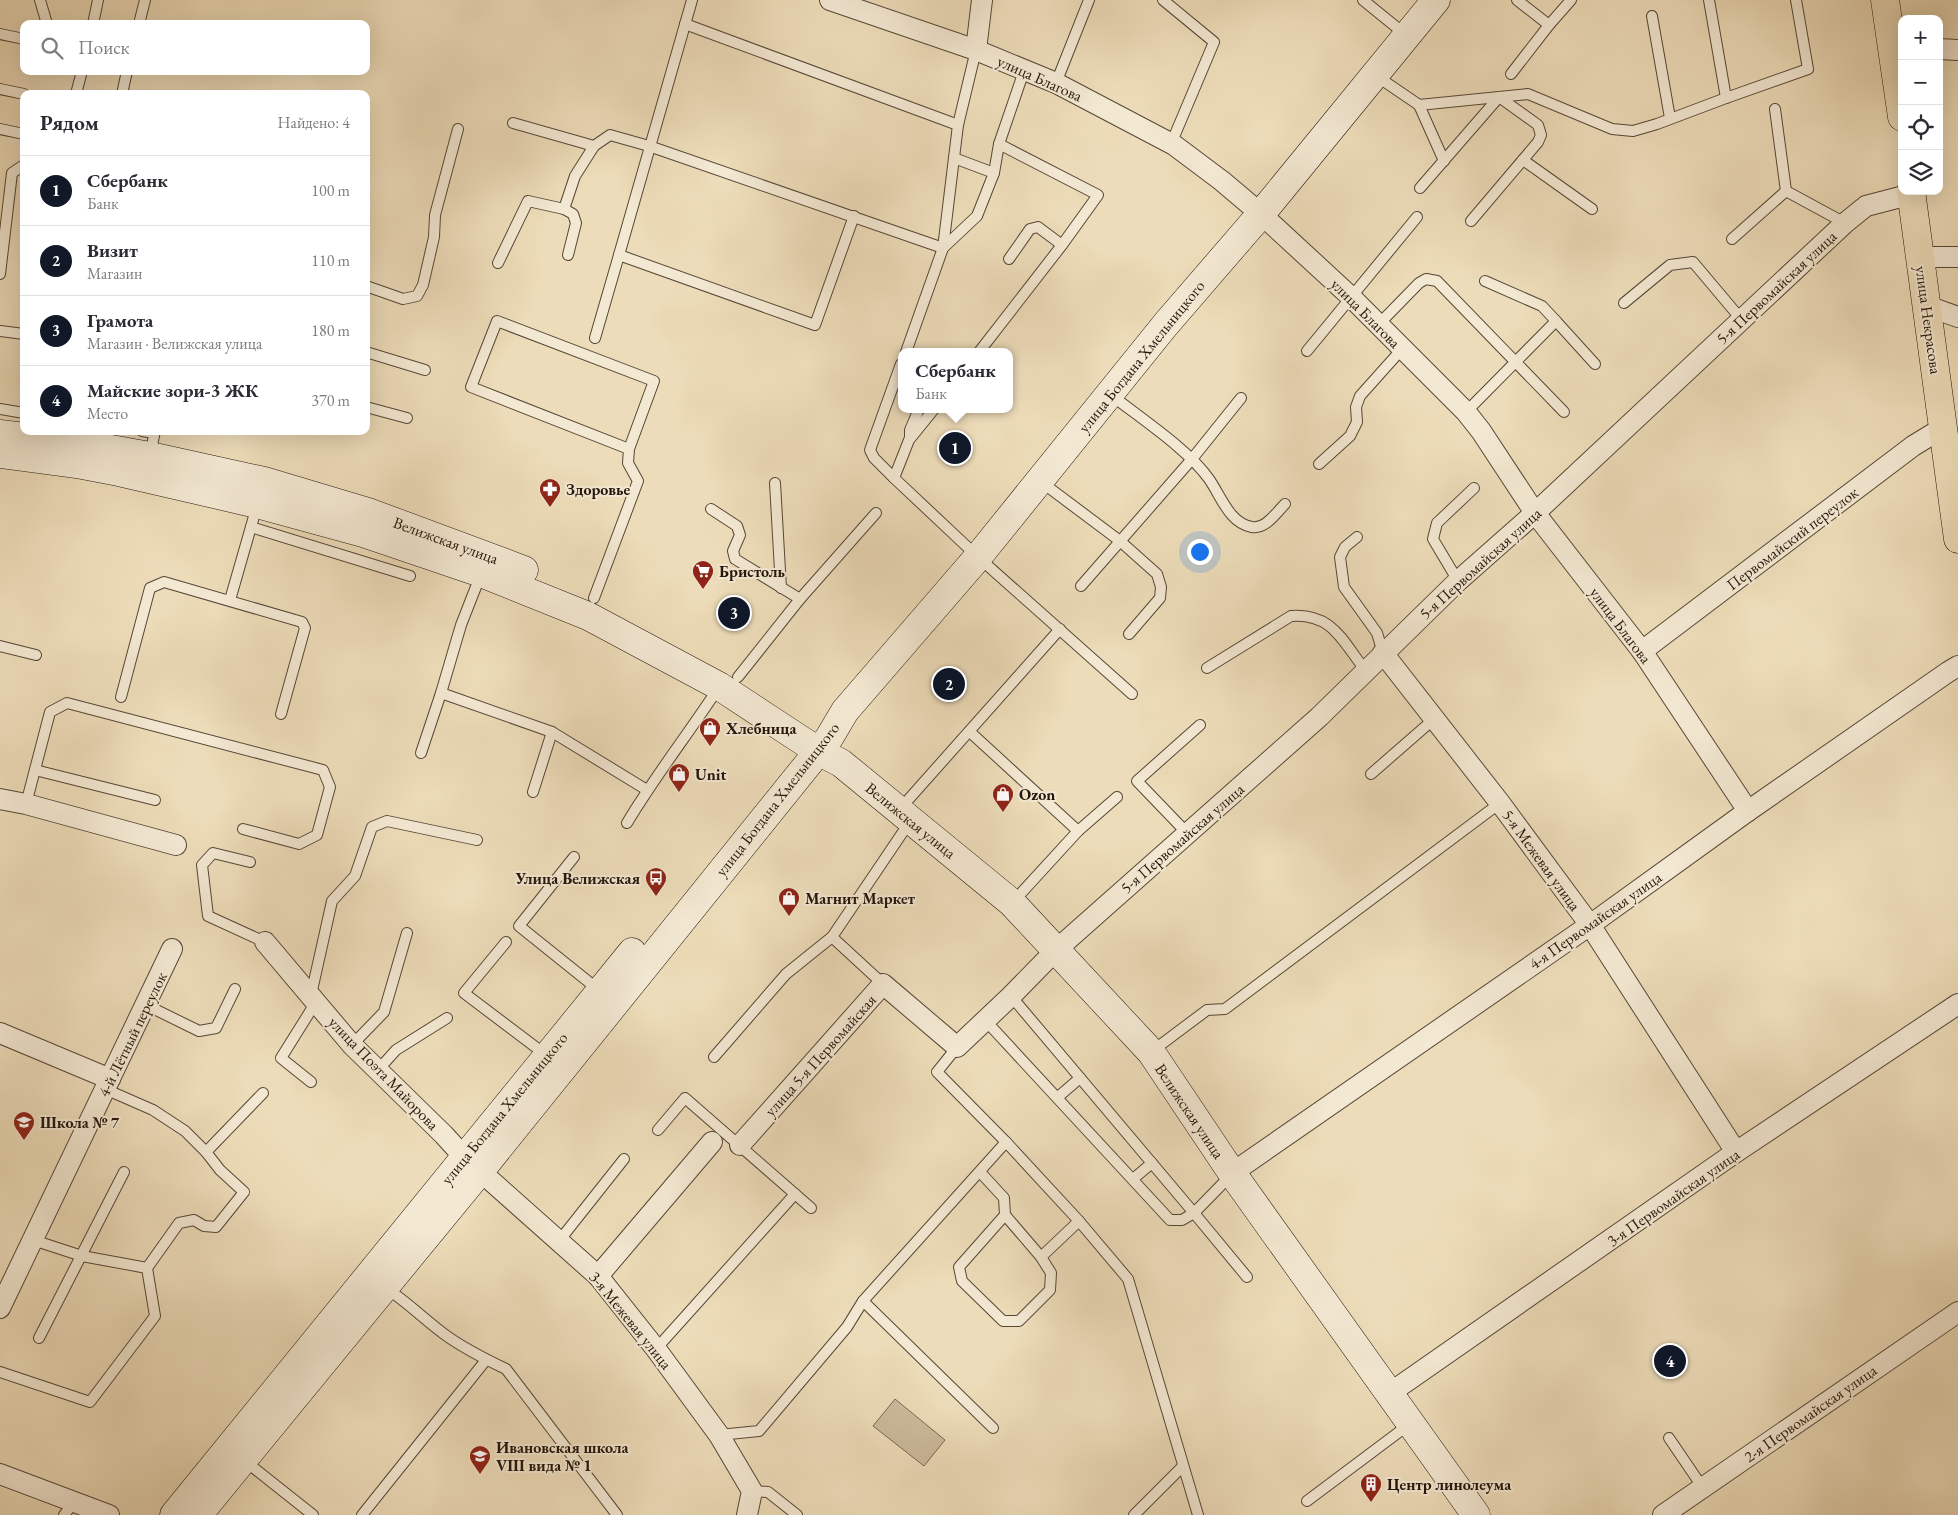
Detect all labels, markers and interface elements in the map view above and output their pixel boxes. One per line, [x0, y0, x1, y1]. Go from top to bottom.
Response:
map controls [1898, 15, 1943, 195]
button: + [1898, 15, 1943, 60]
search box [20, 20, 370, 75]
icon: search [38, 34, 66, 62]
text: Поиск [78, 35, 130, 60]
street label: улица Благова [994, 50, 1086, 107]
button: − [1898, 60, 1943, 105]
button: locate [1898, 105, 1943, 150]
text: Рядом [40, 109, 99, 136]
text: Найдено: 4 [278, 112, 350, 133]
button: layers [1898, 150, 1943, 195]
text: Сбербанк [87, 168, 168, 193]
text: 1 [52, 180, 60, 201]
text: 100 m [311, 180, 350, 201]
text: Банк [87, 193, 119, 214]
street label: 5-я Первомайская улица [1712, 226, 1841, 349]
text: Визит [87, 238, 138, 263]
text: 2 [52, 250, 60, 271]
text: 110 m [311, 250, 350, 271]
text: Магазин [87, 263, 142, 284]
street label: улица Некрасова [1911, 265, 1947, 376]
street label: улица Благова [1326, 274, 1406, 353]
street label: улица Богдана Хмельницкого [1073, 276, 1209, 437]
text: Грамота [87, 308, 153, 333]
text: 3 [52, 320, 60, 341]
text: 180 m [311, 320, 350, 341]
text: Магазин · Велижская улица [87, 333, 262, 354]
popup [898, 348, 1013, 413]
text: Сбербанк [915, 358, 996, 383]
text: Майские зори-3 ЖК [87, 378, 258, 403]
text: Банк [915, 383, 947, 404]
text: 4 [52, 390, 60, 411]
text: 370 m [311, 390, 350, 411]
text: Место [87, 403, 128, 424]
pin: 1 [939, 429, 971, 467]
pharmacy icon: Здоровье [538, 477, 562, 508]
place label: Здоровье [566, 479, 630, 500]
street label: Первомайский переулок [1722, 482, 1863, 595]
street label: 5-я Первомайская улица [1415, 503, 1546, 624]
street label: Велижская улица [390, 512, 502, 569]
your location [1187, 539, 1213, 565]
supermarket icon: Бристоль [691, 559, 715, 590]
place label: Бристоль [719, 561, 786, 582]
street label: улица Благова [1585, 583, 1657, 668]
pin: 3 [718, 594, 750, 632]
pin: 2 [933, 665, 965, 703]
shop icon: Хлебница [698, 716, 722, 747]
street label: улица Богдана Хмельницкого [711, 718, 844, 881]
place label: Хлебница [725, 718, 798, 739]
shop icon: Unit [667, 762, 691, 793]
place label: Unit [695, 764, 727, 785]
street label: Велижская улица [861, 777, 961, 864]
street label: 5-я Первомайская улица [1116, 778, 1249, 898]
shop icon: Ozon [991, 782, 1015, 813]
place label: Ozon [1019, 784, 1055, 805]
street label: 5-я Межевая улица [1498, 805, 1586, 916]
bus stop icon: Улица Велижская [644, 866, 668, 897]
street label: 4-я Первомайская улица [1525, 866, 1666, 974]
place label: Улица Велижская [514, 868, 640, 889]
shop icon: Магнит Маркет [777, 886, 801, 917]
place label: Магнит Маркет [805, 888, 916, 909]
street label: 4-й Лётный переулок [93, 968, 172, 1100]
street label: улица 5-я Первомайская [760, 990, 881, 1121]
street label: улица Поэта Майорова [324, 1012, 444, 1135]
street label: улица Богдана Хмельницкого [436, 1028, 572, 1189]
street label: Велижская улица [1150, 1060, 1230, 1163]
school or university icon: Школа № 7 [12, 1110, 36, 1141]
place label: Школа № 7 [40, 1112, 120, 1133]
street label: 3-я Первомайская улица [1603, 1143, 1744, 1251]
street label: 3-я Межевая улица [585, 1267, 677, 1374]
pin: 4 [1654, 1342, 1686, 1380]
street label: 2-я Первомайская улица [1740, 1359, 1881, 1467]
place label: Ивановская школа VIII вида № 1 [496, 1437, 629, 1476]
school or university icon: Ивановская школа VIII вида № 1 [468, 1444, 492, 1475]
building icon: Центр линолеума [1359, 1472, 1383, 1503]
place label: Центр линолеума [1387, 1474, 1512, 1495]

